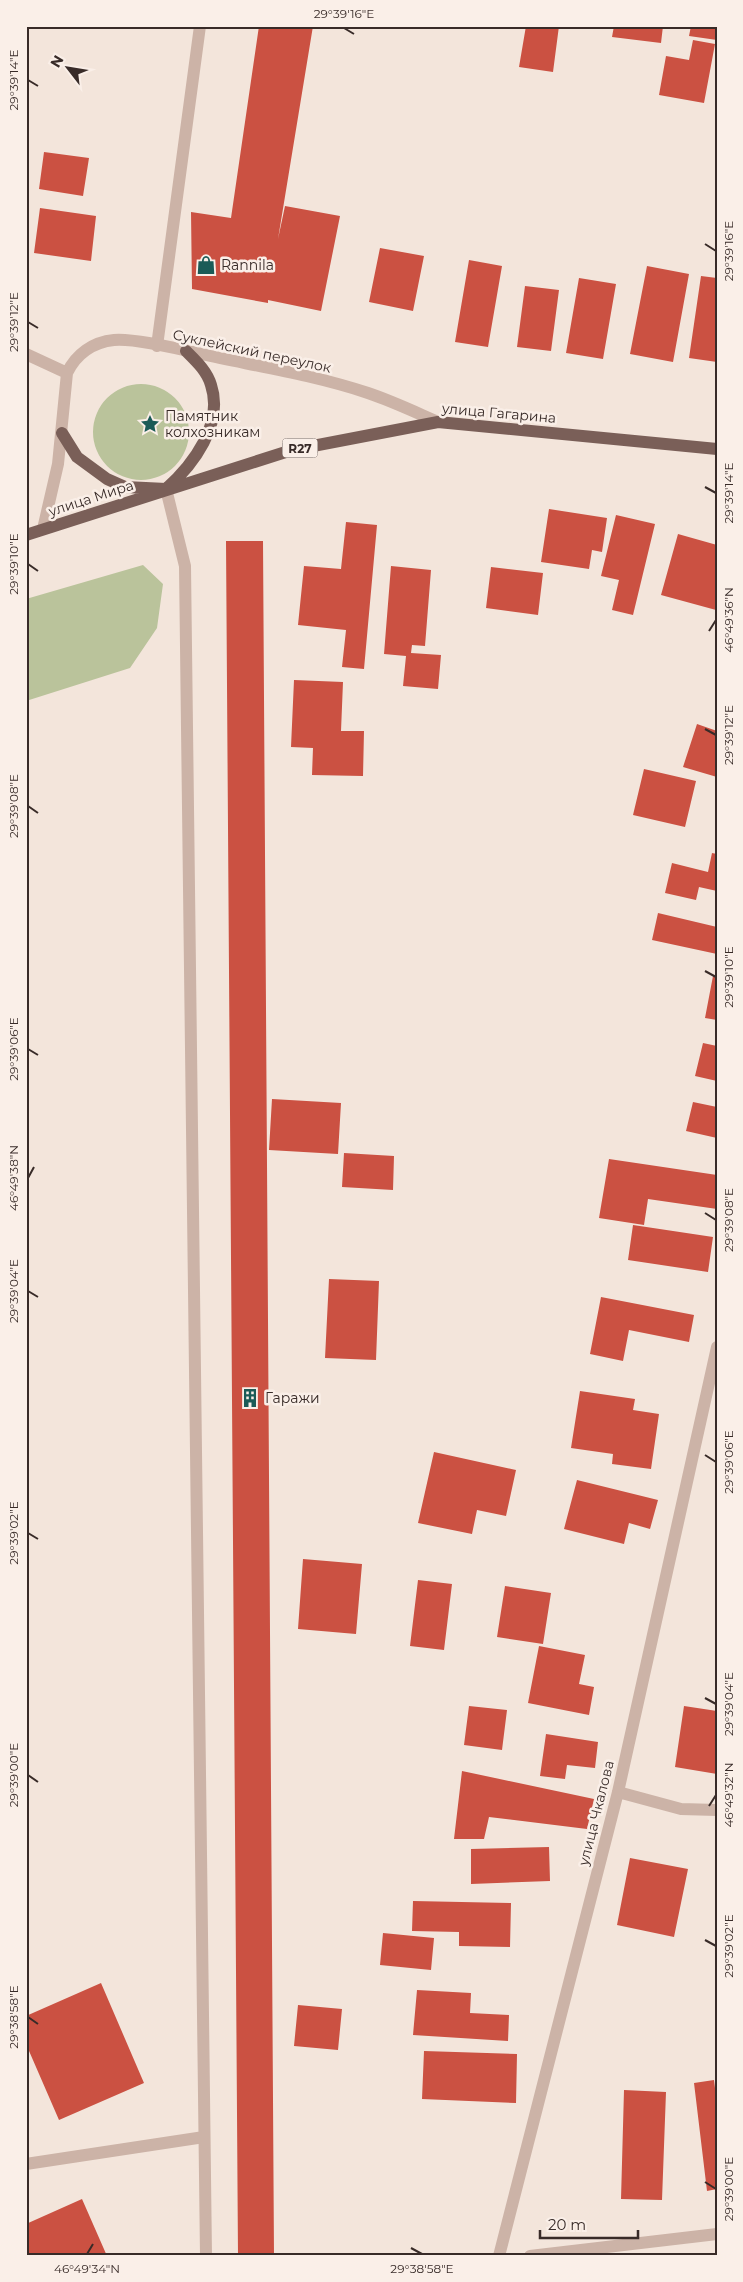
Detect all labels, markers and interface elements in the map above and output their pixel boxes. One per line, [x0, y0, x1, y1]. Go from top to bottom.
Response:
text: 29°39'16"E [314, 6, 374, 21]
north arrow [42, 42, 92, 92]
text: 29°39'14"E [6, 50, 21, 110]
text: N [46, 52, 67, 71]
text: 29°39'16"E [721, 221, 736, 281]
shop icon: Rannila [195, 254, 217, 276]
place label: Rannila [221, 256, 274, 274]
text: 29°39'12"E [6, 292, 21, 352]
street label: Суклейский переулок [171, 325, 333, 377]
street label: улица Гагарина [440, 399, 557, 427]
place label: Памятник колхозникам [165, 407, 260, 441]
place icon: Памятник колхозникам [139, 413, 161, 435]
road number: R27 [282, 438, 318, 458]
text: 29°39'14"E [721, 463, 736, 523]
street label: улица Мира [45, 476, 136, 520]
text: 29°39'10"E [6, 533, 21, 595]
text: 46°49'36"N [721, 587, 736, 653]
text: 29°39'12"E [721, 705, 736, 765]
text: 29°39'08"E [6, 774, 21, 838]
text: 29°39'10"E [721, 946, 736, 1008]
text: 29°39'06"E [6, 1017, 21, 1081]
text: 46°49'38"N [6, 1145, 21, 1211]
text: 29°39'08"E [721, 1188, 736, 1252]
text: 29°39'04"E [6, 1259, 21, 1323]
building icon: Гаражи [239, 1387, 261, 1409]
place label: Гаражи [265, 1389, 320, 1407]
text: 29°39'06"E [721, 1430, 736, 1494]
text: 29°39'02"E [6, 1501, 21, 1565]
text: 29°39'04"E [721, 1672, 736, 1736]
text: 29°39'00"E [6, 1743, 21, 1807]
street label: улица Чкалова [574, 1758, 618, 1869]
text: 46°49'32"N [721, 1762, 736, 1828]
text: 29°39'02"E [721, 1914, 736, 1978]
text: 29°38'58"E [6, 1985, 21, 2049]
text: 29°39'00"E [721, 2157, 736, 2221]
scale bar [540, 2207, 638, 2239]
text: 20 m [548, 2215, 586, 2234]
text: 46°49'34"N [54, 2261, 120, 2276]
text: 29°38'58"E [390, 2261, 454, 2276]

